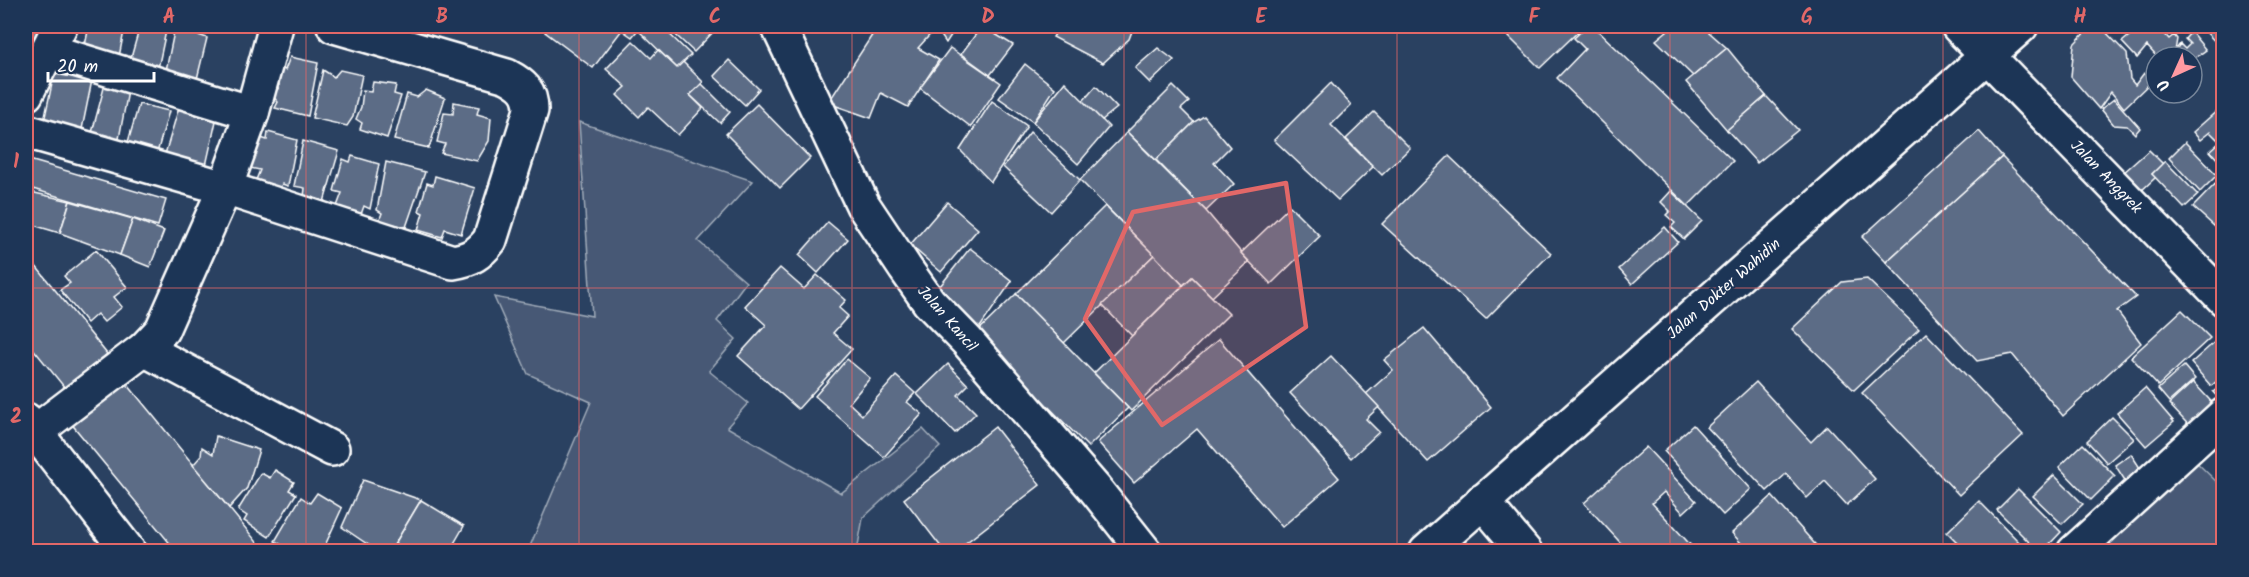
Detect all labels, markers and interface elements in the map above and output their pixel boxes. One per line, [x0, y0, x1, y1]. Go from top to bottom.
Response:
text: A [163, 2, 175, 34]
text: B [436, 2, 448, 34]
text: C [709, 2, 721, 34]
text: D [981, 2, 995, 34]
text: E [1255, 2, 1267, 34]
text: F [1529, 2, 1541, 34]
text: G [1801, 2, 1813, 34]
text: H [2073, 2, 2087, 34]
scale bar [48, 45, 154, 83]
north arrow [2144, 45, 2204, 105]
text: 20 m [57, 53, 98, 82]
text: U [2152, 72, 2177, 97]
street label: Jalan Anggrek [2064, 134, 2148, 220]
text: 1 [13, 147, 19, 179]
street label: Jalan Dokter Wahidin [1661, 232, 1787, 346]
street label: Jalan Kancil [911, 280, 983, 358]
text: 2 [10, 402, 22, 434]

